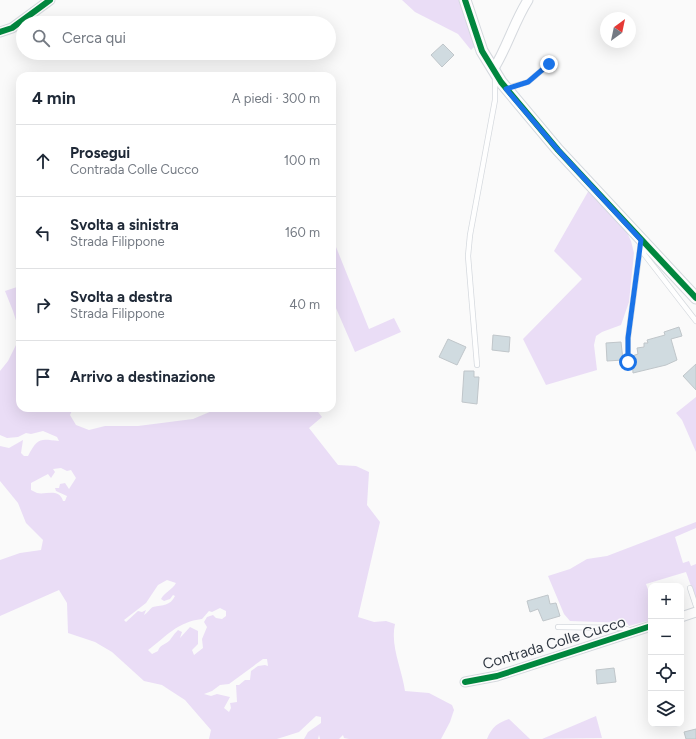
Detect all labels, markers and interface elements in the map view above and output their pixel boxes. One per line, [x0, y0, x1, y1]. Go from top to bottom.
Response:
north arrow [600, 12, 636, 48]
search box [16, 16, 336, 60]
icon: search [30, 27, 52, 49]
text: Cerca qui [62, 29, 126, 47]
route end [540, 55, 558, 73]
text: 4 min [32, 88, 76, 108]
text: A piedi · 300 m [232, 91, 320, 106]
text: Prosegui [70, 144, 130, 162]
icon: ahead [32, 150, 54, 172]
text: 100 m [284, 153, 320, 168]
text: Contrada Colle Cucco [70, 162, 199, 177]
text: Svolta a sinistra [70, 216, 179, 234]
icon: left [32, 222, 54, 244]
text: 160 m [285, 225, 320, 240]
text: Strada Filippone [70, 234, 165, 249]
text: Svolta a destra [70, 288, 173, 306]
icon: right [32, 294, 54, 316]
text: 40 m [289, 297, 320, 312]
text: Strada Filippone [70, 306, 165, 321]
route start [619, 353, 637, 371]
icon: arrive [32, 366, 54, 388]
text: Arrivo a destinazione [70, 368, 215, 386]
map controls [648, 583, 684, 727]
button: + [648, 583, 684, 619]
street label: Contrada Colle Cucco [480, 613, 628, 673]
button: − [648, 619, 684, 655]
button: locate [648, 655, 684, 691]
button: layers [648, 691, 684, 727]

